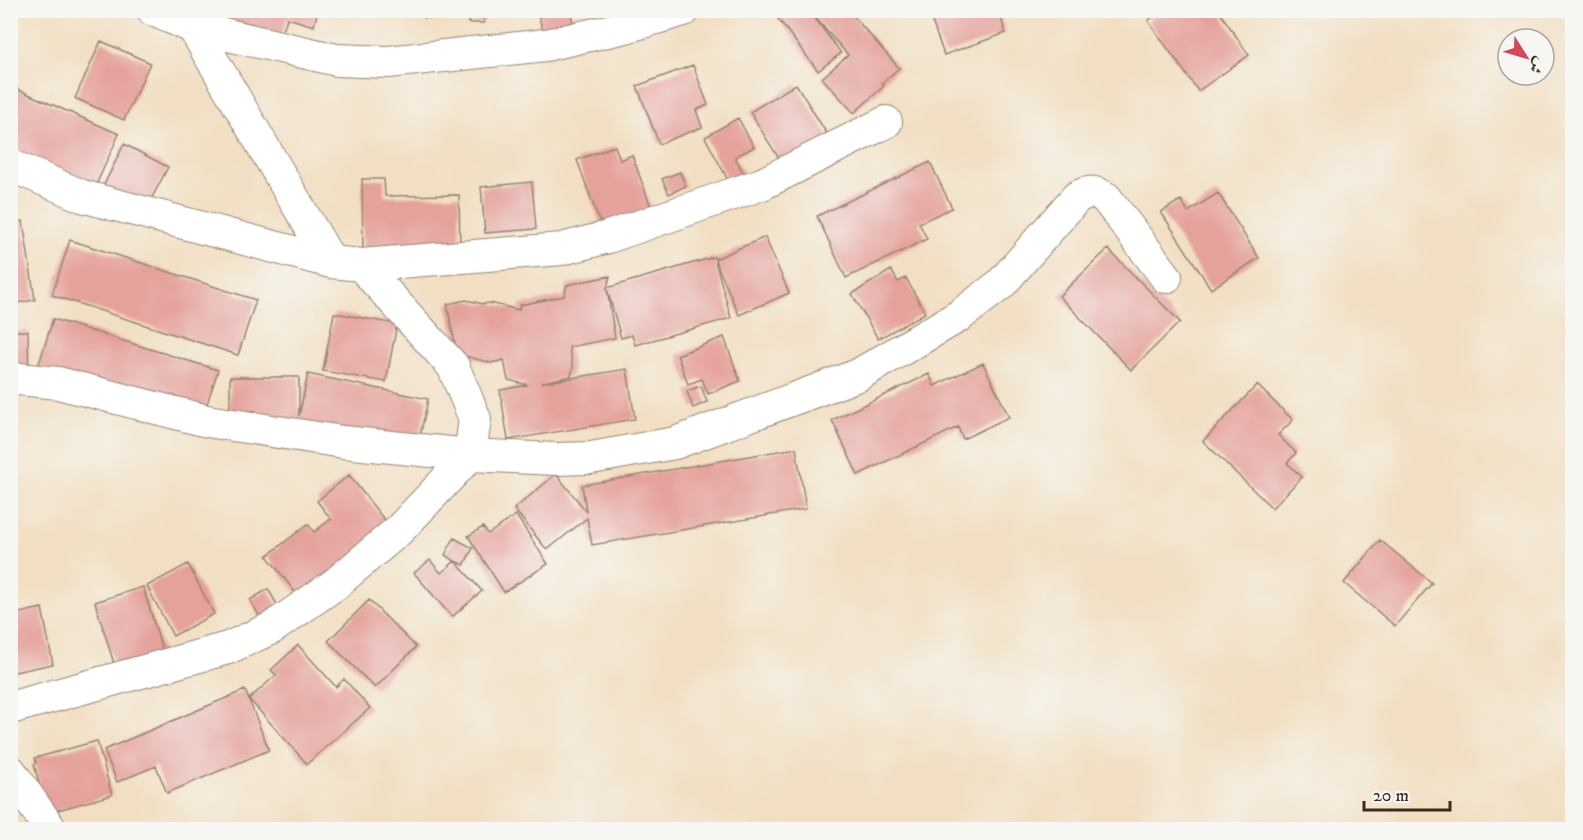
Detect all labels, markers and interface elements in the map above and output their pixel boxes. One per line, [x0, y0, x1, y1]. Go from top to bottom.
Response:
north arrow [1496, 27, 1556, 87]
text: ش [1524, 53, 1550, 78]
scale bar [1364, 774, 1450, 812]
text: 20 m [1373, 785, 1409, 807]

